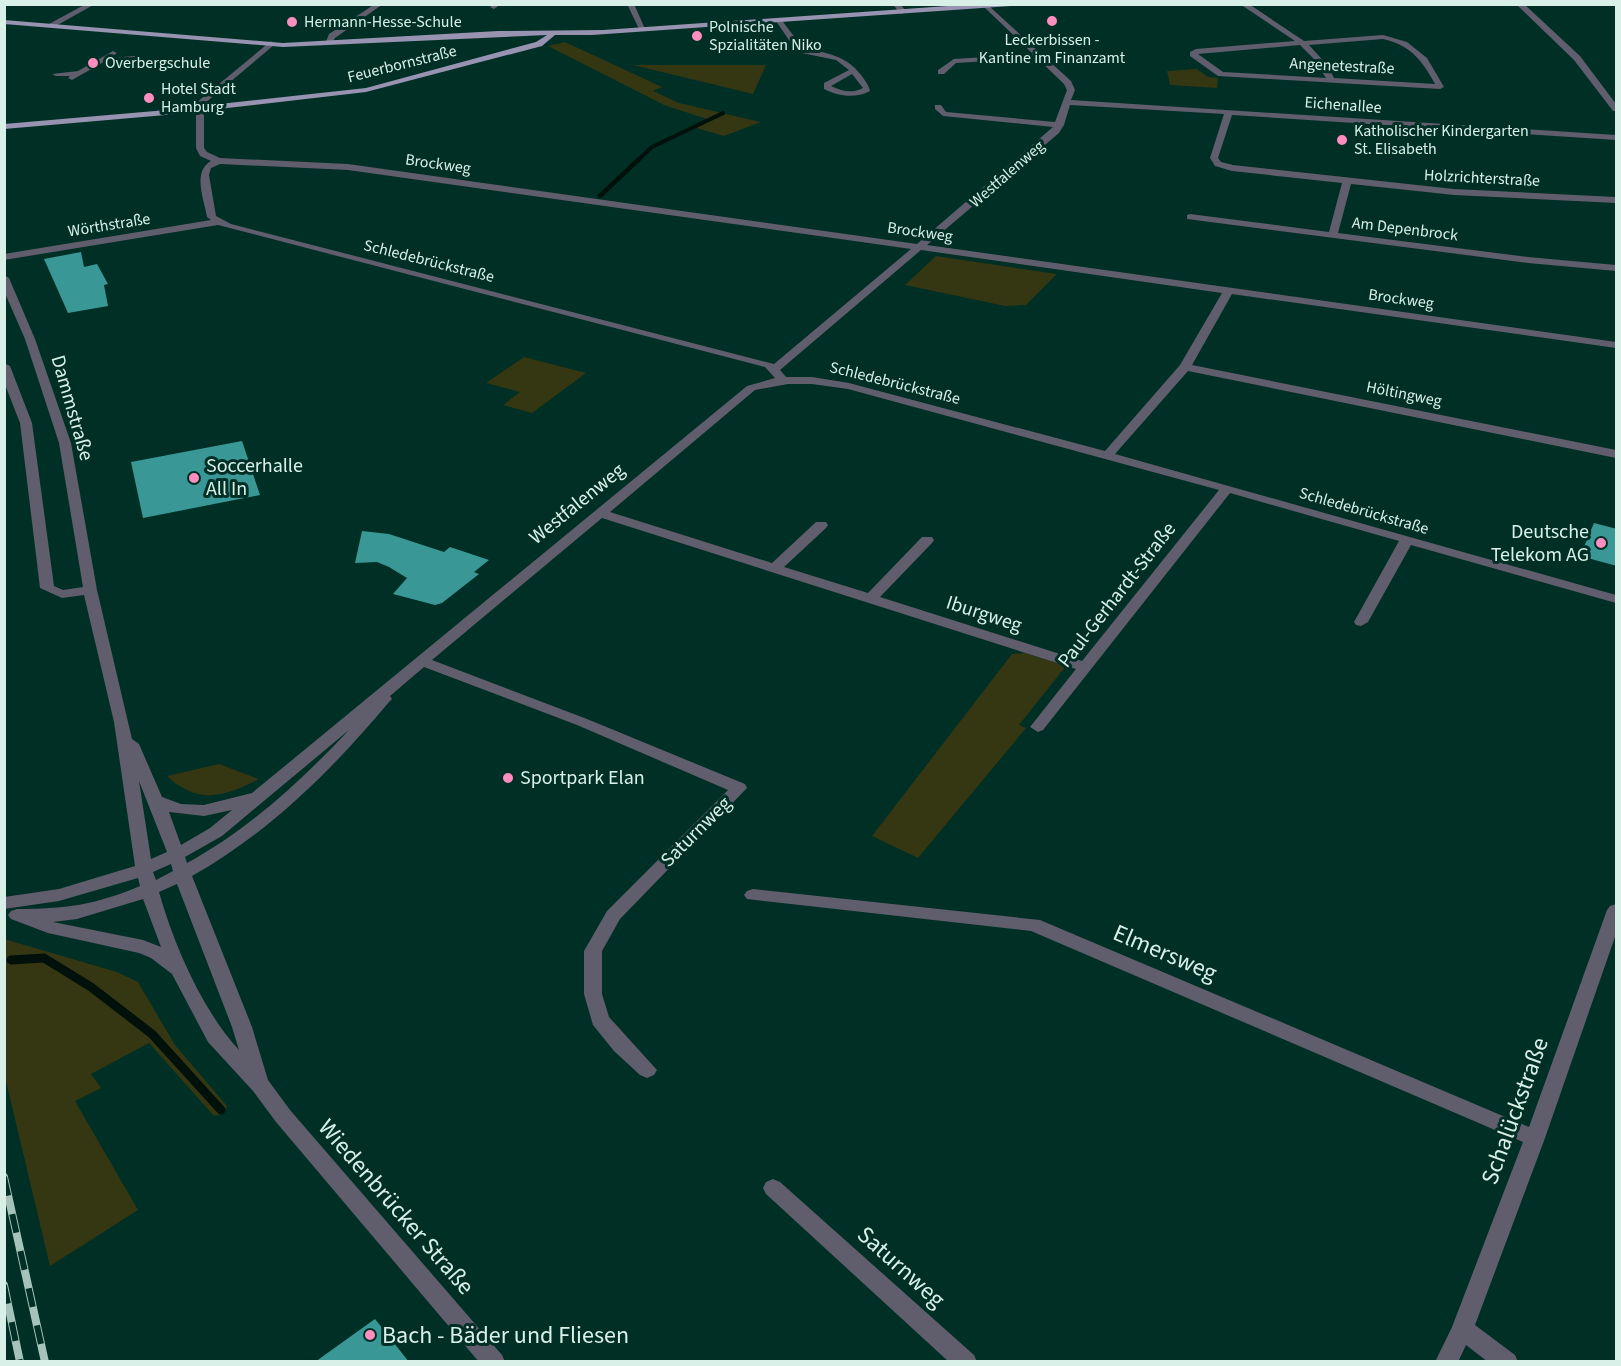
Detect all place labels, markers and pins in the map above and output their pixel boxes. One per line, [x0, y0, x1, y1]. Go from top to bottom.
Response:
place label: Hermann-Hesse-Schule [304, 11, 462, 33]
marker: Leckerbissen - Kantine im Finanzamt [1045, 14, 1059, 28]
marker: Hermann-Hesse-Schule [285, 15, 299, 29]
place label: Polnische Spzialitäten Niko [709, 16, 822, 56]
marker: Polnische Spzialitäten Niko [690, 29, 704, 43]
place label: Leckerbissen - Kantine im Finanzamt [979, 29, 1126, 69]
place label: Overbergschule [105, 52, 210, 74]
marker: Overbergschule [86, 56, 100, 70]
place label: Hotel Stadt Hamburg [161, 78, 236, 118]
marker: Hotel Stadt Hamburg [142, 91, 156, 105]
place label: Katholischer Kindergarten St. Elisabeth [1354, 120, 1529, 160]
marker: Katholischer Kindergarten St. Elisabeth [1335, 133, 1349, 147]
place label: Soccerhalle All In [206, 452, 303, 503]
marker: Soccerhalle All In [187, 471, 201, 485]
place label: Deutsche Telekom AG [1491, 518, 1589, 569]
marker: Deutsche Telekom AG [1594, 536, 1608, 550]
place label: Sportpark Elan [520, 764, 645, 792]
marker: Sportpark Elan [501, 771, 515, 785]
place label: Bach - Bäder und Fliesen [382, 1318, 629, 1353]
marker: Bach - Bäder und Fliesen [363, 1328, 377, 1342]

